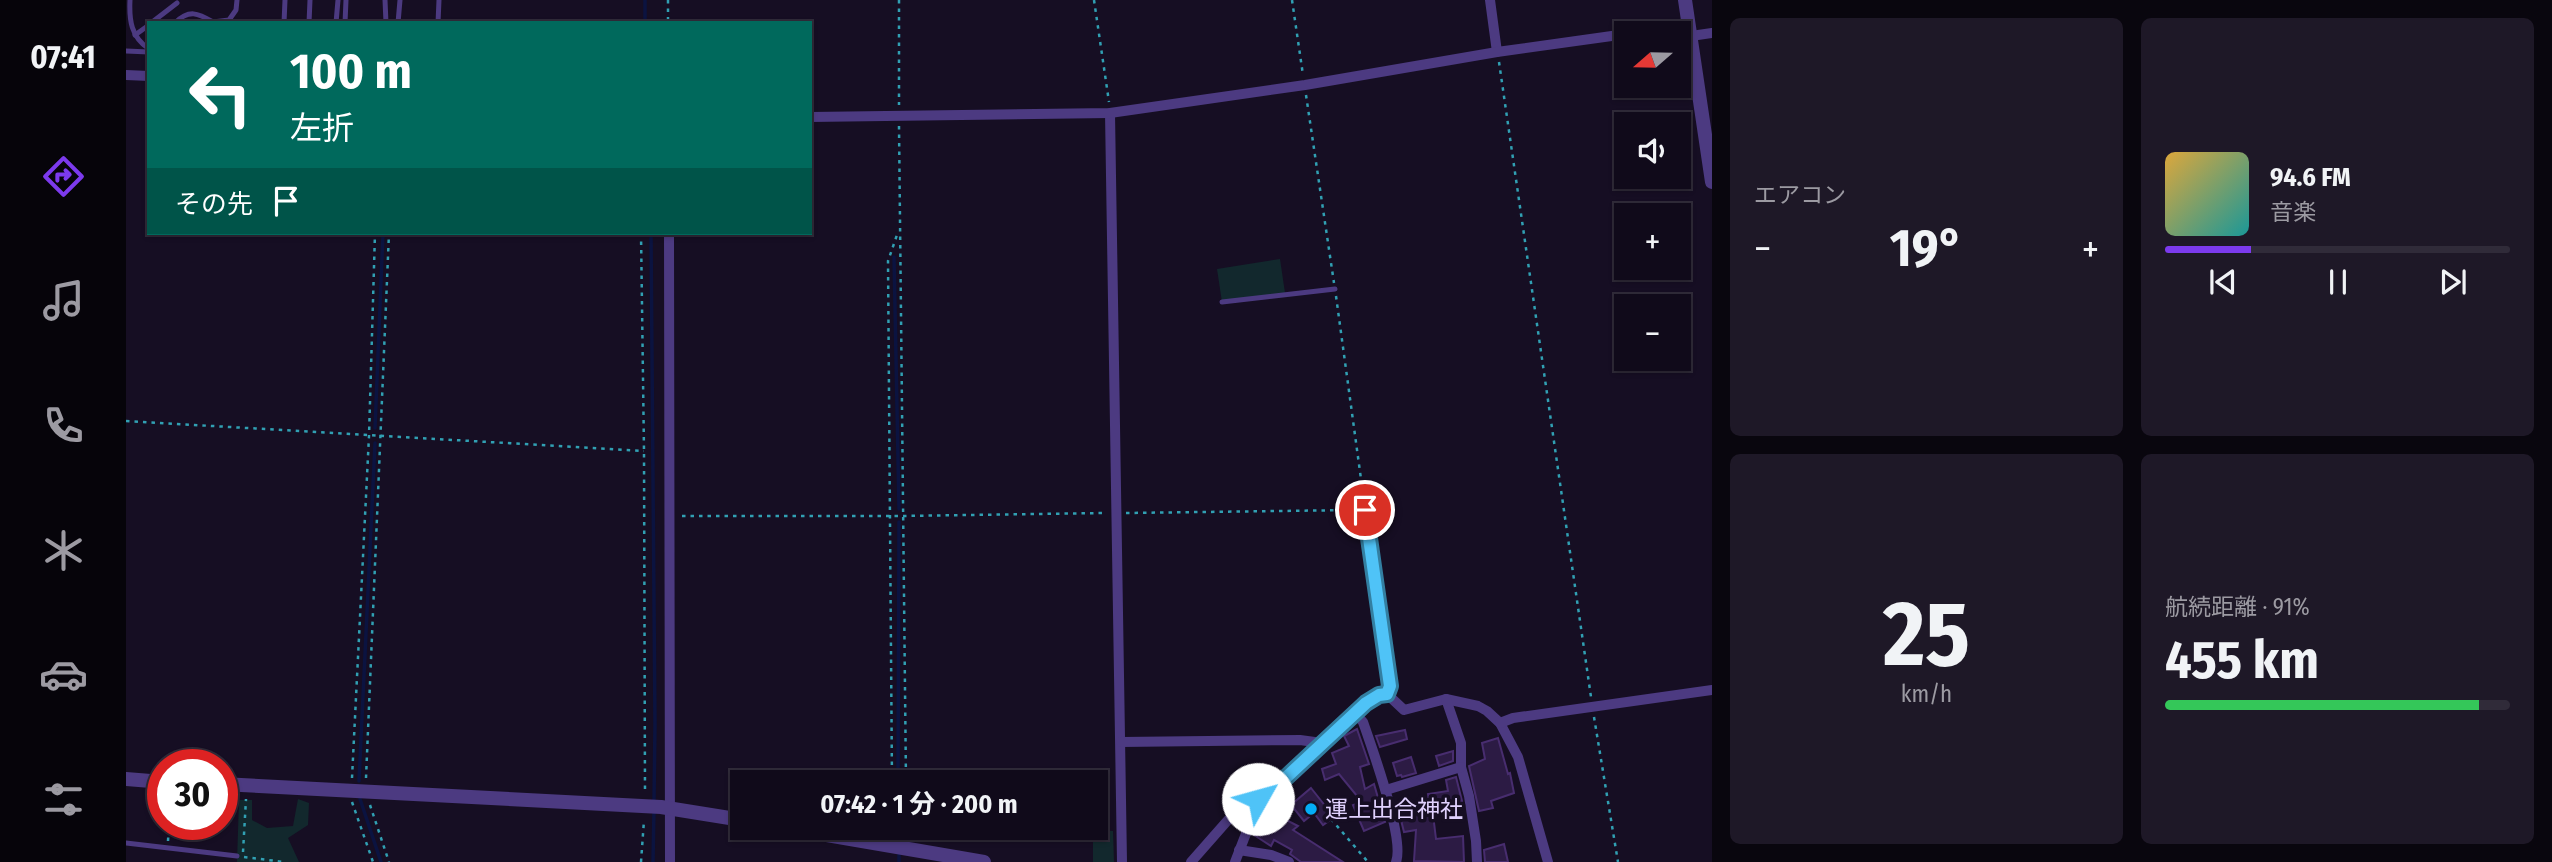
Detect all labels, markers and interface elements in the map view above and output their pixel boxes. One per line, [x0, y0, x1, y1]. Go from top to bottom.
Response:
north arrow [1614, 21, 1690, 98]
map controls [1614, 21, 1691, 371]
text: 07:41 [30, 38, 96, 76]
text: 100 m [290, 42, 412, 101]
icon: left [175, 49, 266, 140]
text: 左折 [290, 109, 354, 147]
button: sound [1614, 112, 1691, 189]
icon: directions [39, 152, 88, 201]
text: 94.6 FM [2270, 162, 2351, 193]
text: エアコン [1754, 181, 1846, 209]
icon: arrive [267, 182, 305, 220]
text: その先 [175, 189, 253, 220]
text: 音楽 [2270, 198, 2316, 226]
button: + [1614, 203, 1691, 280]
text: 19° [1890, 217, 1963, 280]
text: − [1754, 226, 1771, 272]
text: + [2082, 226, 2099, 272]
icon: previous [2204, 263, 2242, 301]
icon: pause [2319, 263, 2357, 301]
icon: next [2434, 263, 2472, 301]
icon: music [39, 276, 88, 325]
button: − [1614, 294, 1691, 371]
icon: phone [39, 401, 88, 450]
pin [1335, 480, 1395, 540]
icon: arrive [1346, 491, 1384, 529]
icon: climate [39, 526, 88, 575]
text: 25 [1883, 580, 1970, 689]
text: 航続距離 · 91% [2165, 593, 2310, 621]
text: 455 km [2165, 629, 2319, 692]
icon: car [39, 650, 88, 699]
text: km/h [1901, 680, 1952, 708]
speed limit sign: 30 [147, 749, 238, 840]
position arrow [1221, 762, 1295, 836]
icon: filters [39, 775, 88, 824]
text: 07:42 · 1 分 · 200 m [820, 789, 1018, 820]
place label: 運上出合神社 [1325, 795, 1463, 823]
marker: 運上出合神社 [1303, 801, 1319, 817]

